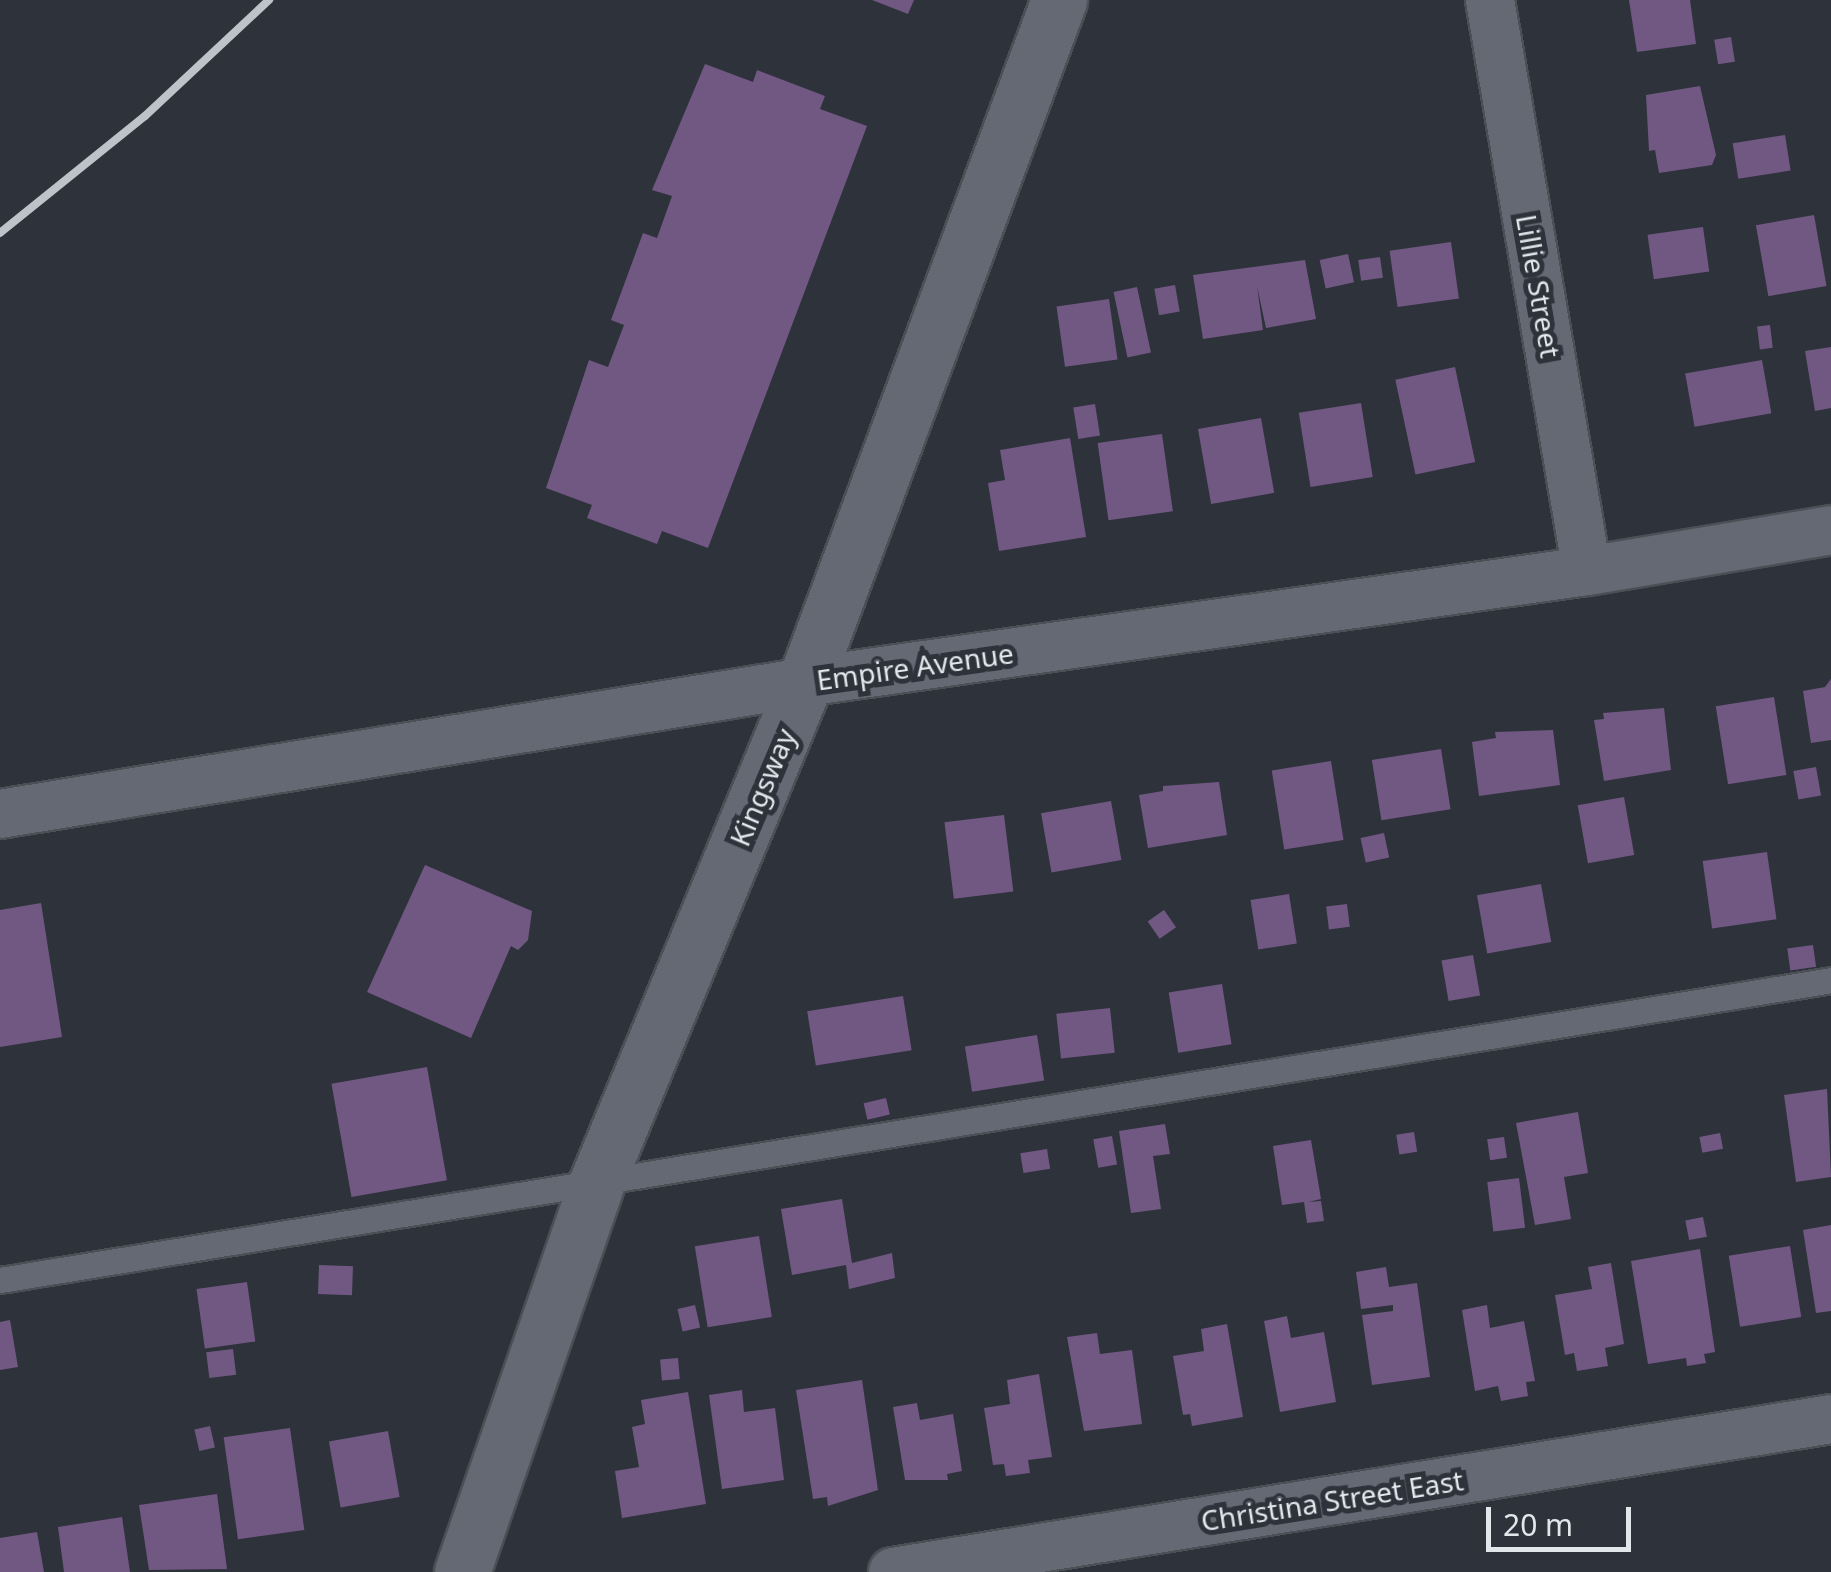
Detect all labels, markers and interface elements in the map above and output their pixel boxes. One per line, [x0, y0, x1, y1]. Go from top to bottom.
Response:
street label: Lillie Street [1510, 212, 1568, 360]
street label: Empire Avenue [814, 636, 1016, 696]
street label: Kingsway [722, 723, 802, 851]
street label: Christina Street East [1198, 1463, 1466, 1537]
scale bar [1491, 1487, 1636, 1549]
text: 20 m [1503, 1504, 1573, 1545]

